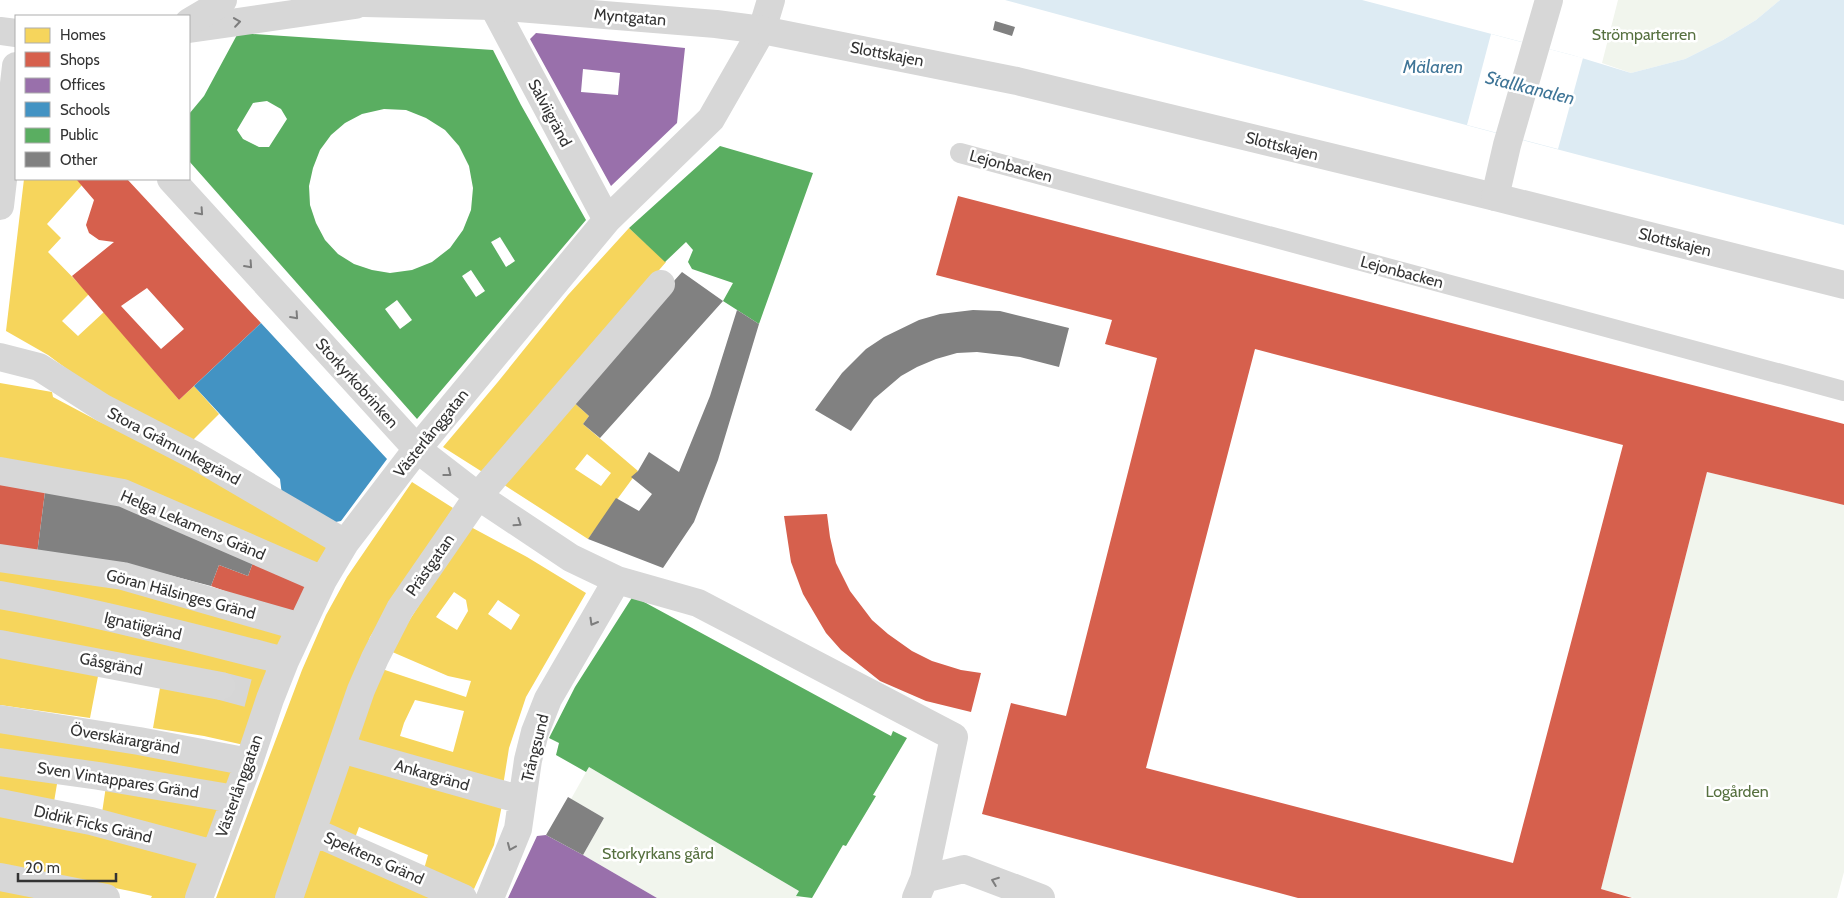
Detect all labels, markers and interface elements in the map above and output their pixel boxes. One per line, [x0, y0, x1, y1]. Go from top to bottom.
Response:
street label: Myntgatan [593, 4, 667, 30]
legend [15, 15, 190, 180]
one-way arrow [233, 17, 241, 28]
park label: Strömparterren [1592, 25, 1696, 44]
text: Homes [60, 26, 106, 44]
street label: Slottskajen [849, 38, 925, 70]
text: Shops [60, 51, 100, 69]
water label: Mälaren [1402, 56, 1463, 78]
water label: Stallkanalen [1483, 66, 1577, 110]
text: Offices [60, 76, 105, 94]
street label: Salviigränd [524, 76, 576, 150]
text: Schools [60, 101, 110, 119]
text: Public [60, 126, 98, 144]
street label: Slottskajen [1244, 128, 1320, 164]
street label: Lejonbacken [968, 146, 1055, 186]
text: Other [60, 151, 97, 169]
one-way arrow [195, 206, 204, 215]
street label: Slottskajen [1637, 224, 1713, 260]
street label: Lejonbacken [1359, 252, 1446, 292]
one-way arrow [243, 259, 252, 268]
one-way arrow [289, 310, 298, 319]
street label: Storkyrkobrinken [312, 334, 402, 432]
street label: Västerlånggatan [390, 385, 472, 481]
street label: Stora Gråmunkegränd [104, 403, 244, 489]
one-way arrow [442, 467, 451, 476]
street label: Helga Lekamens Gränd [118, 486, 268, 564]
one-way arrow [513, 517, 522, 526]
street label: Prästgatan [402, 530, 458, 600]
street label: Göran Hälsinges Gränd [104, 565, 258, 623]
street label: Ignatiigränd [102, 608, 184, 644]
one-way arrow [589, 617, 599, 626]
street label: Gåsgränd [78, 649, 144, 679]
street label: Trångsund [517, 712, 553, 784]
street label: Överskärargränd [69, 720, 181, 758]
street label: Västerlånggatan [212, 732, 266, 840]
street label: Ankargränd [392, 755, 472, 795]
street label: Sven Vintappares Gränd [36, 758, 200, 802]
park label: Logården [1705, 782, 1769, 801]
street label: Didrik Ficks Gränd [32, 801, 154, 847]
street label: Spektens Gränd [321, 827, 427, 889]
one-way arrow [506, 842, 517, 851]
park label: Storkyrkans gård [602, 844, 714, 863]
scale bar [18, 850, 115, 882]
text: 20 m [25, 859, 60, 877]
one-way arrow [992, 876, 1000, 886]

